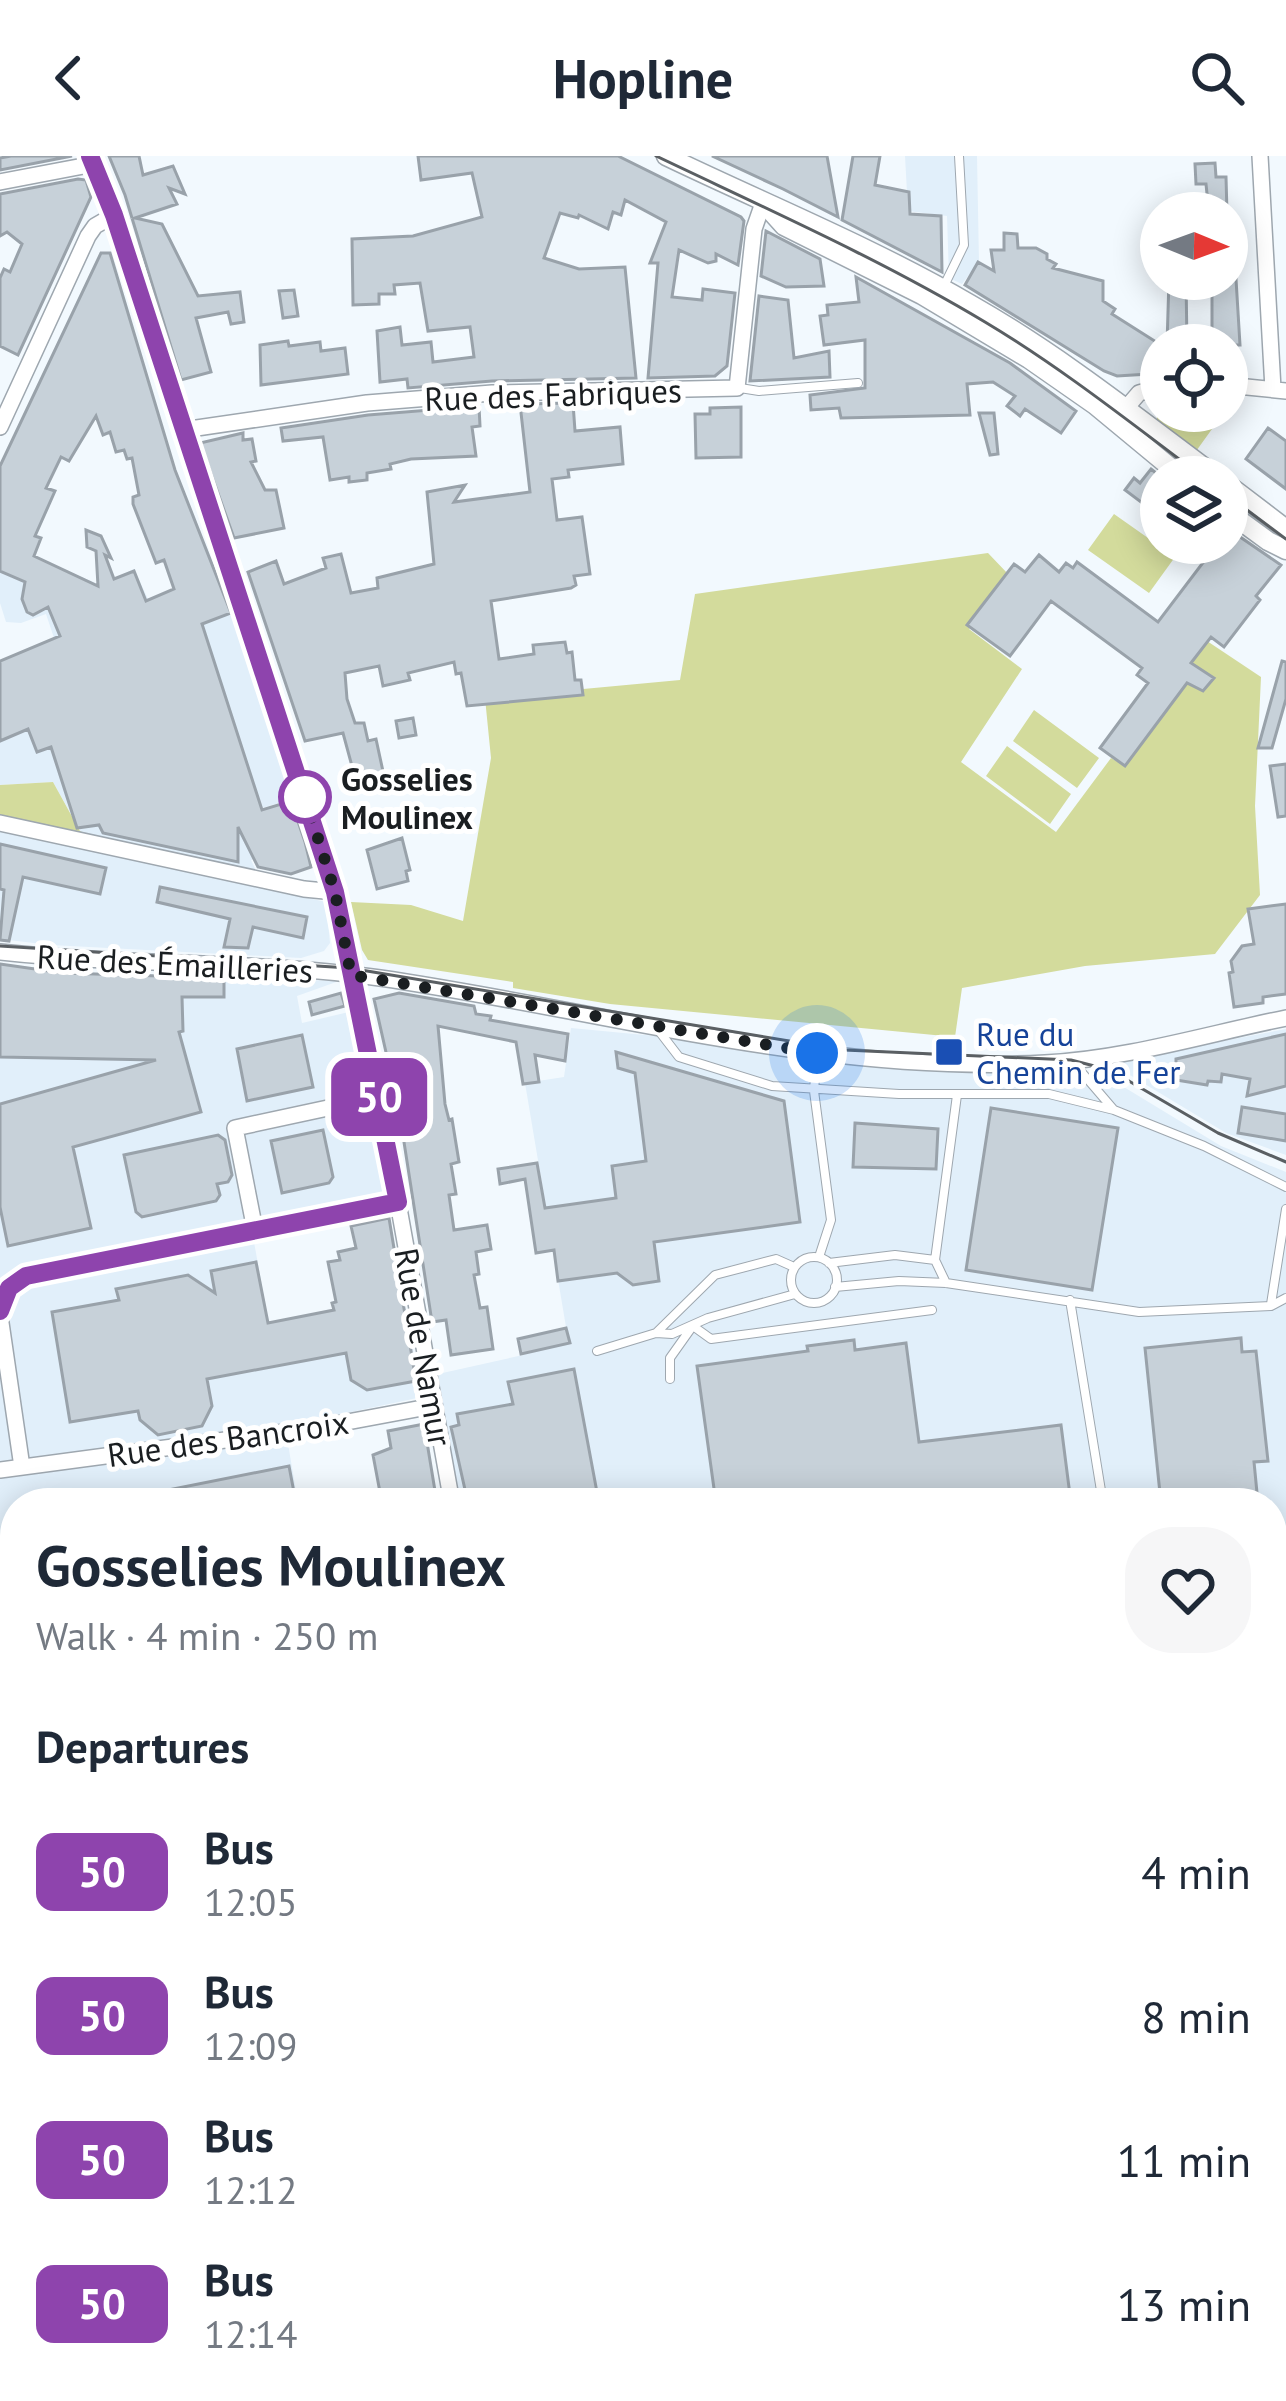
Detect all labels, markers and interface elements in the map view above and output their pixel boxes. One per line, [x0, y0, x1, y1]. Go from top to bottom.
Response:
text: Hopline [553, 43, 733, 113]
icon: back [36, 45, 102, 111]
icon: search [1184, 45, 1250, 111]
north arrow [1140, 192, 1248, 300]
map controls [1140, 192, 1248, 564]
button: locate [1140, 324, 1248, 432]
street label: Rue des Fabriques [424, 368, 682, 420]
button: layers [1140, 456, 1248, 564]
place label: Gosselies Moulinex [341, 757, 474, 838]
marker: Gosselies Moulinex [280, 772, 330, 822]
street label: Rue des Émailleries [36, 934, 314, 992]
place label: Rue du Chemin de Fer [976, 1012, 1181, 1093]
your location [787, 1023, 847, 1083]
marker: Rue du Chemin de Fer [933, 1036, 965, 1068]
line badge: 50 [325, 1058, 433, 1136]
text: 50 [355, 1069, 403, 1124]
street label: Rue de Namur [385, 1245, 463, 1449]
street label: Rue des Bancroix [105, 1400, 351, 1476]
button: heart [1125, 1527, 1251, 1653]
text: Gosselies Moulinex [36, 1528, 506, 1602]
text: Walk · 4 min · 250 m [36, 1610, 378, 1661]
text: Departures [36, 1717, 249, 1775]
text: Bus [204, 1818, 274, 1876]
text: 4 min [1141, 1843, 1251, 1901]
text: 50 [78, 1844, 126, 1899]
text: 12:05 [204, 1876, 298, 1927]
text: Bus [204, 1962, 274, 2020]
text: 8 min [1141, 1987, 1251, 2045]
text: 50 [78, 1988, 126, 2043]
text: 12:09 [204, 2020, 298, 2071]
text: Bus [204, 2106, 274, 2164]
text: 11 min [1117, 2131, 1251, 2189]
text: 50 [78, 2132, 126, 2187]
text: 12:12 [204, 2164, 298, 2215]
text: Bus [204, 2250, 274, 2308]
text: 13 min [1117, 2275, 1251, 2333]
text: 50 [78, 2276, 126, 2331]
text: 12:14 [204, 2308, 298, 2359]

